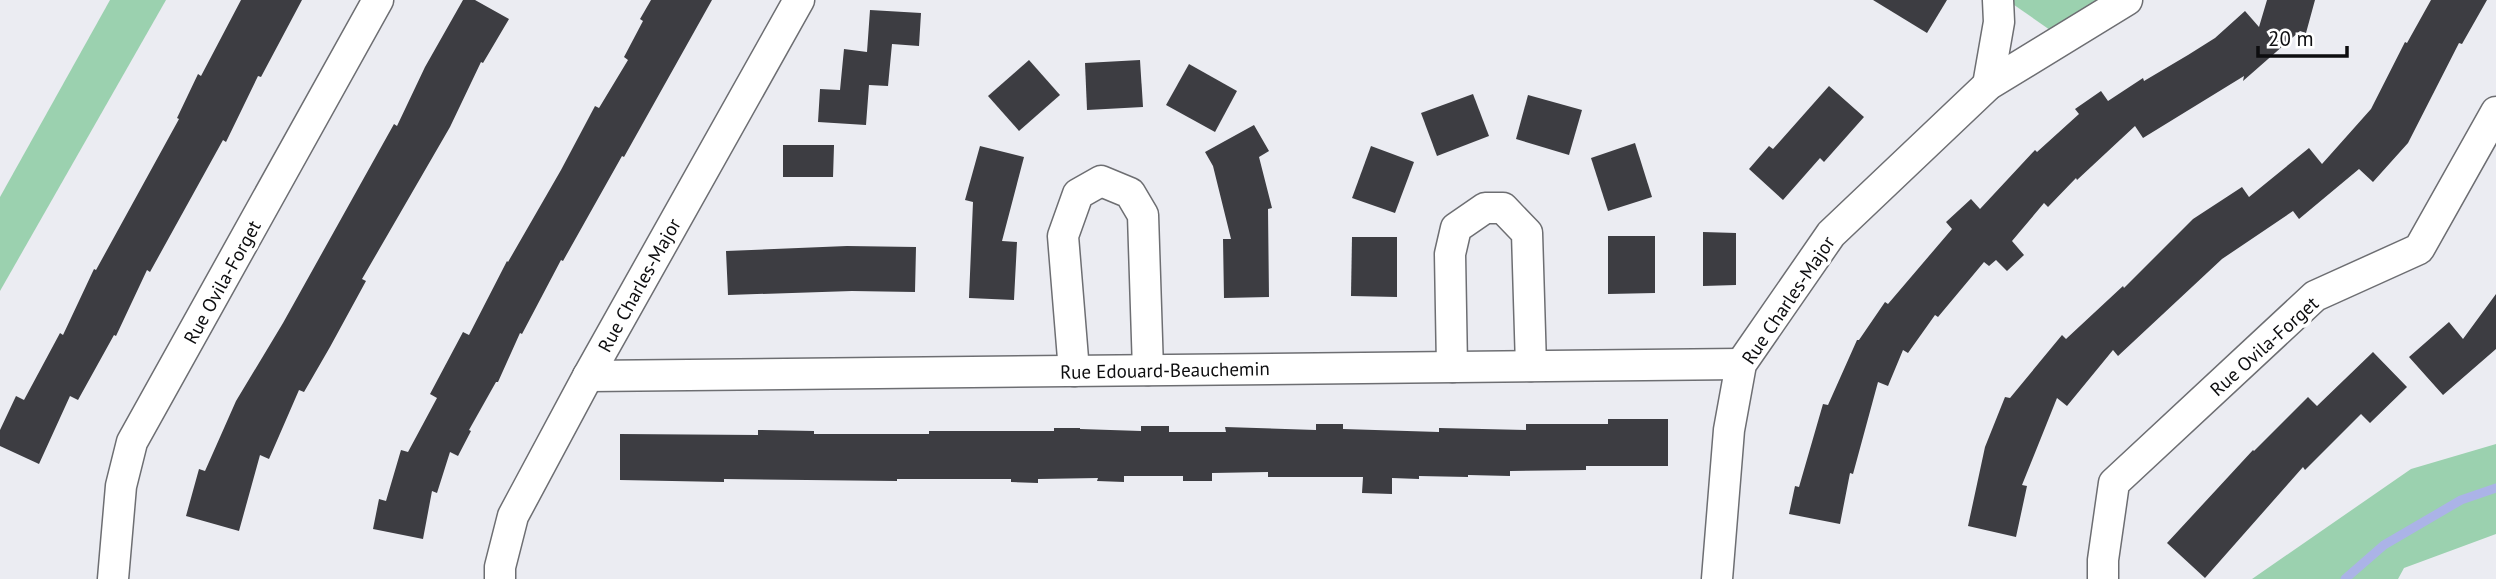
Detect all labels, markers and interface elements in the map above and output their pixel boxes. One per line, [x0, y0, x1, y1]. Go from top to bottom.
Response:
scale bar [2258, 14, 2347, 58]
text: 20 m [2268, 25, 2314, 52]
street label: Rue Charles-Major [592, 213, 686, 356]
street label: Rue Ovila-Forget [178, 216, 266, 348]
street label: Rue Charles-Major [1736, 231, 1840, 369]
street label: Rue Ovila-Forget [2205, 291, 2324, 401]
street label: Rue Edouard-Beauchemin [1060, 356, 1270, 384]

